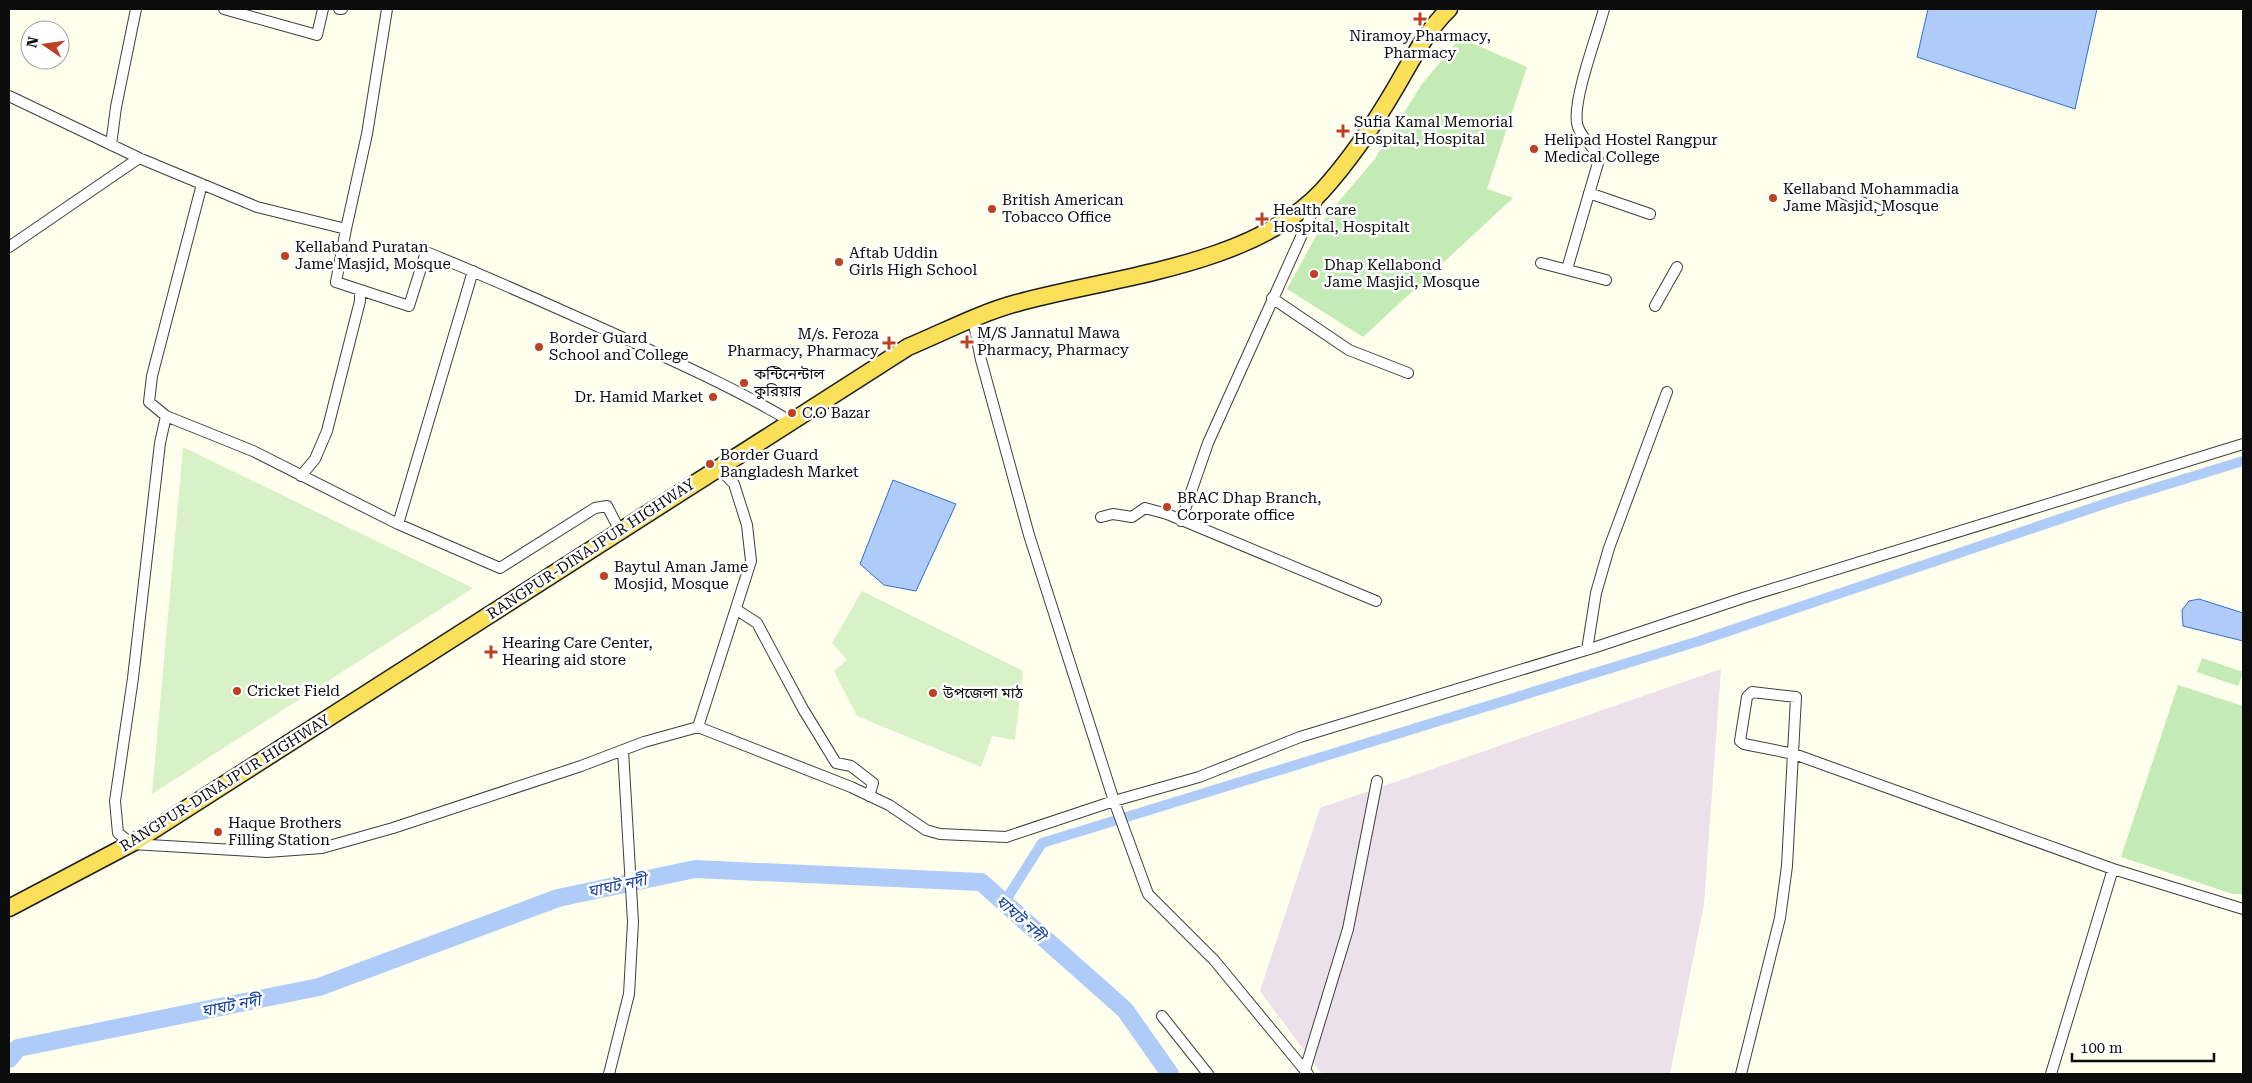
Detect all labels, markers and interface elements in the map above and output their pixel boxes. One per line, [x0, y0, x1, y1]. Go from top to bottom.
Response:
marker: Niramoy Pharmacy, Pharmacy [1414, 13, 1426, 25]
north arrow [20, 20, 70, 70]
place label: Niramoy Pharmacy, Pharmacy [1349, 27, 1491, 62]
text: N [23, 35, 41, 49]
place label: Sufia Kamal Memorial Hospital, Hospital [1354, 113, 1513, 148]
marker: Sufia Kamal Memorial Hospital, Hospital [1336, 124, 1350, 138]
place label: Helipad Hostel Rangpur Medical College [1544, 131, 1717, 166]
marker: Helipad Hostel Rangpur Medical College [1528, 143, 1540, 155]
place label: Kellaband Mohammadia Jame Masjid, Mosque [1783, 180, 1959, 215]
place label: British American Tobacco Office [1002, 191, 1124, 226]
marker: Kellaband Mohammadia Jame Masjid, Mosque [1767, 192, 1779, 204]
place label: Health care Hospital, Hospitalt [1273, 201, 1410, 236]
marker: British American Tobacco Office [986, 203, 998, 215]
marker: Health care Hospital, Hospitalt [1255, 212, 1269, 226]
place label: Kellaband Puratan Jame Masjid, Mosque [295, 238, 451, 273]
place label: Aftab Uddin Girls High School [849, 244, 977, 279]
marker: Kellaband Puratan Jame Masjid, Mosque [279, 250, 291, 262]
marker: Aftab Uddin Girls High School [833, 256, 845, 268]
place label: Dhap Kellabond Jame Masjid, Mosque [1324, 256, 1480, 291]
marker: Dhap Kellabond Jame Masjid, Mosque [1308, 268, 1320, 280]
place label: M/S Jannatul Mawa Pharmacy, Pharmacy [977, 324, 1129, 359]
place label: M/s. Feroza Pharmacy, Pharmacy [727, 325, 879, 360]
place label: Border Guard School and College [549, 329, 689, 364]
marker: M/S Jannatul Mawa Pharmacy, Pharmacy [961, 336, 973, 348]
marker: M/s. Feroza Pharmacy, Pharmacy [883, 337, 895, 349]
marker: Border Guard School and College [533, 341, 545, 353]
place label: কন্টিনেন্টাল কুরিয়ার [753, 365, 826, 400]
marker: কন্টিনেন্টাল কুরিয়ার [738, 377, 750, 389]
place label: Dr. Hamid Market [575, 388, 703, 406]
marker: Dr. Hamid Market [707, 391, 719, 403]
place label: C.O Bazar [802, 404, 870, 422]
marker: C.O Bazar [786, 407, 798, 419]
place label: Border Guard Bangladesh Market [720, 446, 859, 481]
marker: Border Guard Bangladesh Market [704, 458, 716, 470]
street label: RANGPUR-DINAJPUR HIGHWAY [484, 475, 699, 623]
place label: BRAC Dhap Branch, Corporate office [1177, 489, 1321, 524]
marker: BRAC Dhap Branch, Corporate office [1161, 501, 1173, 513]
place label: Baytul Aman Jame Mosjid, Mosque [614, 558, 748, 593]
marker: Baytul Aman Jame Mosjid, Mosque [598, 570, 610, 582]
place label: Hearing Care Center, Hearing aid store [502, 634, 653, 669]
marker: Hearing Care Center, Hearing aid store [484, 645, 498, 659]
place label: Cricket Field [247, 682, 340, 700]
place label: উপজেলা মাঠ [942, 684, 1024, 702]
marker: Cricket Field [231, 685, 243, 697]
marker: উপজেলা মাঠ [927, 687, 939, 699]
street label: RANGPUR-DINAJPUR HIGHWAY [117, 710, 334, 855]
place label: Haque Brothers Filling Station [228, 814, 341, 849]
marker: Haque Brothers Filling Station [212, 826, 224, 838]
water label: ঘাঘট নদী [586, 869, 651, 901]
water label: ঘাঘট নদী [992, 891, 1051, 947]
water label: ঘাঘট নদী [200, 990, 265, 1021]
scale bar [2072, 1030, 2214, 1062]
text: 100 m [2080, 1039, 2123, 1057]

